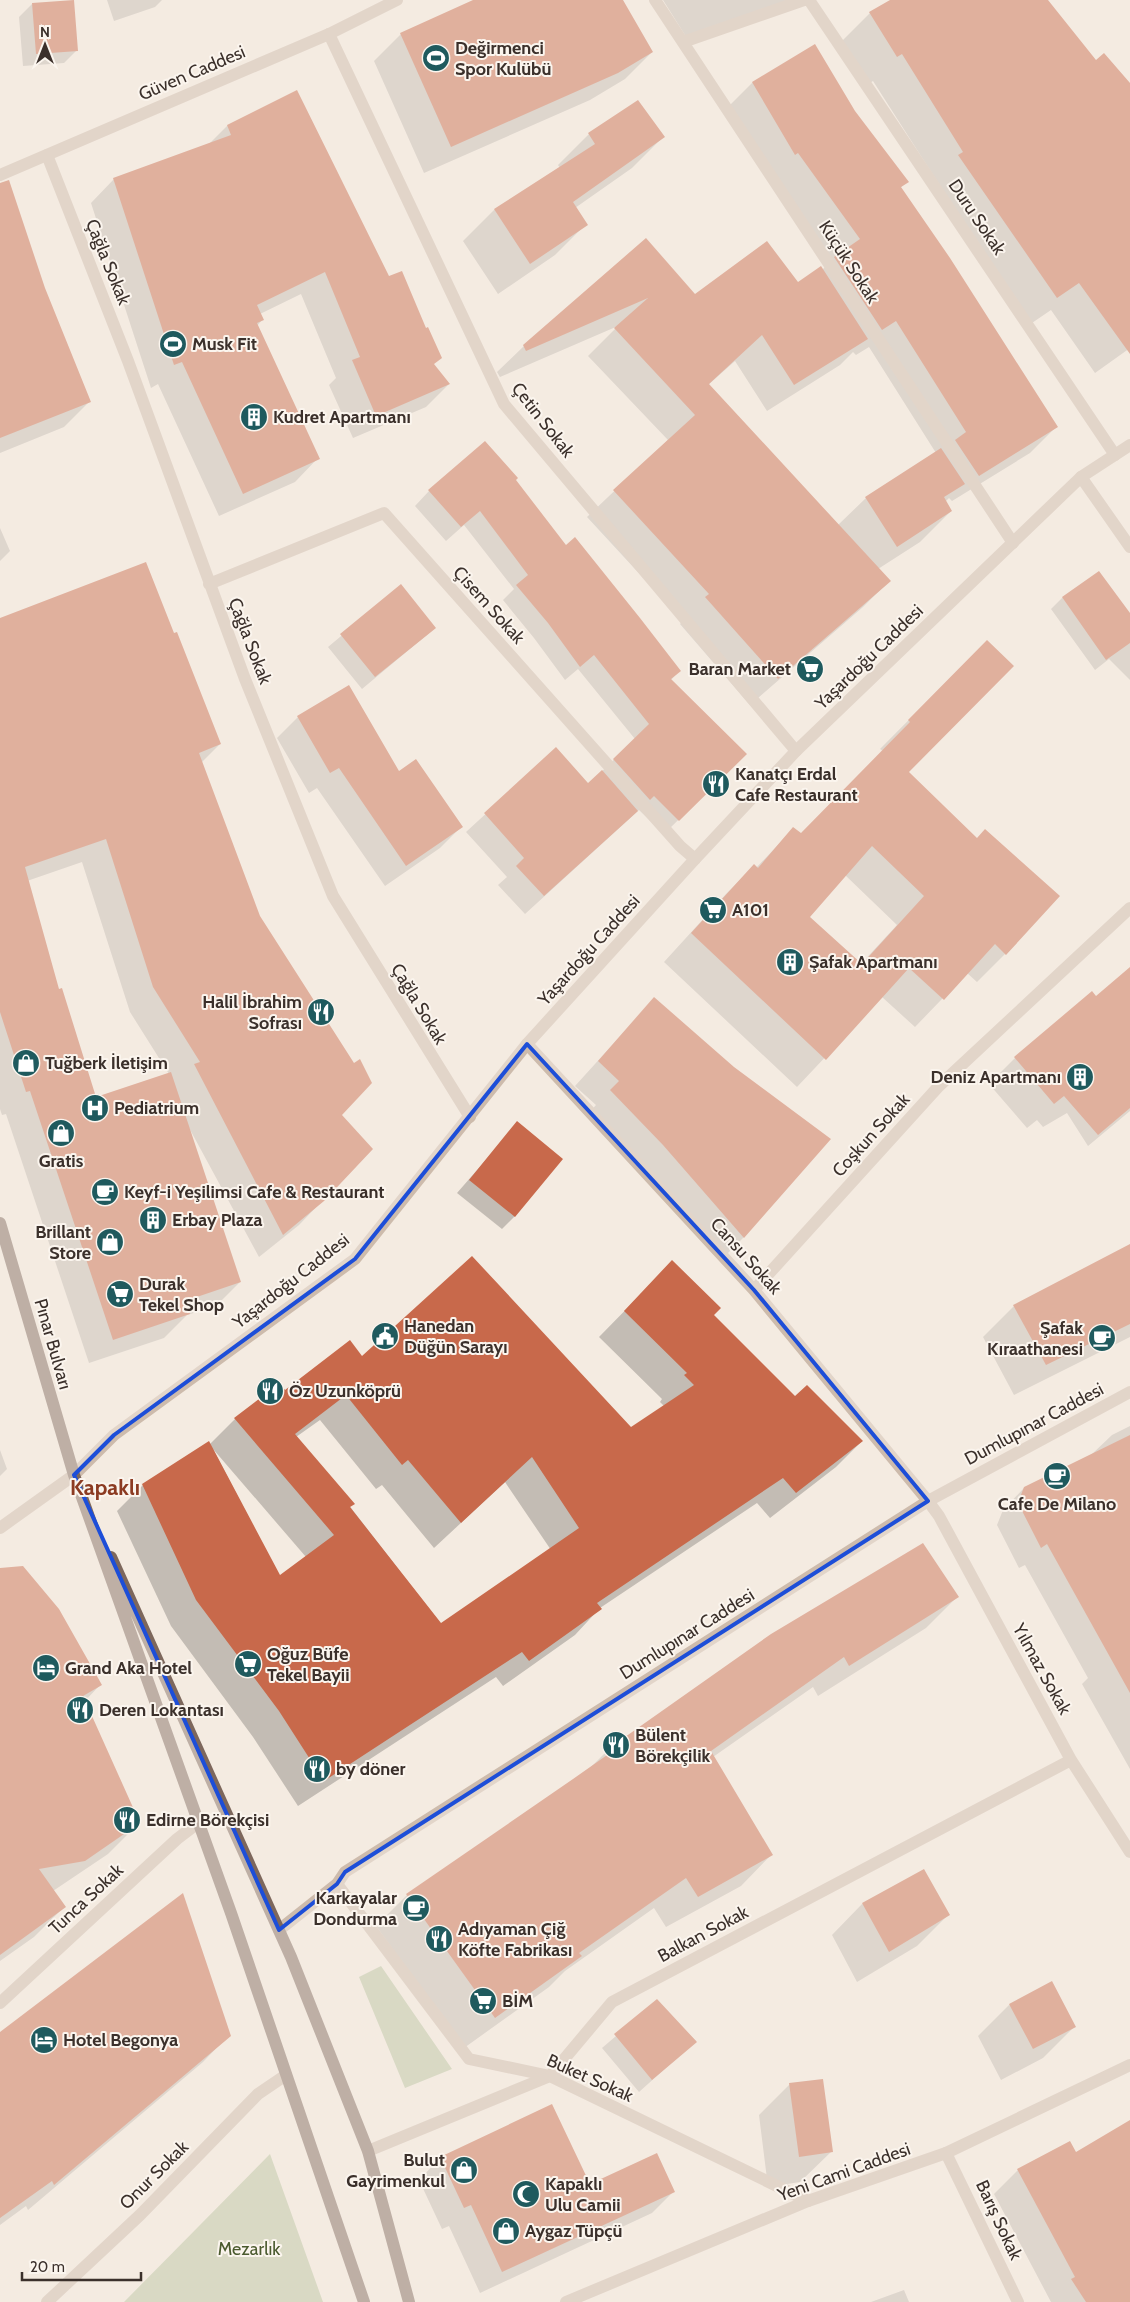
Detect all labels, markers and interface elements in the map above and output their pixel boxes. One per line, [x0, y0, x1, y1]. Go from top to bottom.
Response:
north arrow [20, 20, 70, 70]
text: N [40, 23, 50, 41]
place label: Değirmenci Spor Kulübü [455, 37, 551, 80]
street label: Güven Caddesi [135, 41, 249, 105]
sports icon: Değirmenci Spor Kulübü [421, 43, 451, 73]
street label: Duru Sokak [944, 175, 1011, 260]
street label: Çağla Sokak [81, 216, 136, 309]
street label: Küçük Sokak [814, 217, 884, 308]
sports icon: Musk Fit [158, 329, 188, 359]
place label: Musk Fit [192, 333, 257, 355]
street label: Çetin Sokak [507, 378, 580, 463]
building icon: Kudret Apartmanı [239, 402, 269, 432]
place label: Kudret Apartmanı [273, 406, 411, 428]
street label: Çisem Sokak [448, 562, 530, 649]
street label: Çağla Sokak [223, 595, 277, 688]
street label: Yaşardoğu Caddesi [810, 600, 928, 715]
supermarket icon: Baran Market [795, 654, 825, 684]
place label: Baran Market [688, 658, 791, 680]
place label: Kanatçı Erdal Cafe Restaurant [735, 763, 858, 806]
restaurant icon: Kanatçı Erdal Cafe Restaurant [701, 769, 731, 799]
street label: Yaşardoğu Caddesi [533, 890, 645, 1011]
supermarket icon: A101 [698, 895, 728, 925]
place label: A101 [732, 899, 769, 921]
building icon: Şafak Apartmanı [775, 947, 805, 977]
place label: Şafak Apartmanı [809, 951, 938, 973]
street label: Çağla Sokak [386, 959, 452, 1049]
place label: Halil İbrahim Sofrası [202, 991, 302, 1034]
restaurant icon: Halil İbrahim Sofrası [306, 997, 336, 1027]
shop icon: Tuğberk İletişim [11, 1048, 41, 1078]
place label: Tuğberk İletişim [45, 1052, 168, 1074]
building icon: Deniz Apartmanı [1065, 1062, 1095, 1092]
place label: Deniz Apartmanı [931, 1066, 1061, 1088]
street label: Coşkun Sokak [828, 1088, 915, 1181]
hospital icon: Pediatrium [80, 1093, 110, 1123]
place label: Pediatrium [114, 1097, 199, 1119]
shop icon: Gratis [46, 1118, 76, 1148]
place label: Gratis [39, 1150, 84, 1172]
cafe icon: Keyf-i Yeşilimsi Cafe & Restaurant [90, 1177, 120, 1207]
place label: Keyf-i Yeşilimsi Cafe & Restaurant [124, 1181, 385, 1203]
building icon: Erbay Plaza [138, 1205, 168, 1235]
place label: Erbay Plaza [172, 1209, 262, 1231]
street label: Cansu Sokak [706, 1213, 787, 1300]
place label: Brillant Store [35, 1221, 91, 1264]
shop icon: Brillant Store [95, 1227, 125, 1257]
street label: Yaşardoğu Caddesi [228, 1229, 354, 1334]
place label: Durak Tekel Shop [139, 1273, 224, 1316]
supermarket icon: Durak Tekel Shop [105, 1279, 135, 1309]
street label: Pınar Bulvarı [30, 1296, 76, 1392]
place label: Hanedan Düğün Sarayı [404, 1315, 508, 1358]
place label: Şafak Kıraathanesi [987, 1317, 1083, 1360]
public building icon: Hanedan Düğün Sarayı [370, 1321, 400, 1351]
cafe icon: Şafak Kıraathanesi [1087, 1323, 1117, 1353]
restaurant icon: Öz Uzunköprü [255, 1376, 285, 1406]
street label: Dumlupınar Caddesi [961, 1378, 1107, 1470]
place label: Öz Uzunköprü [289, 1380, 401, 1402]
cafe icon: Cafe De Milano [1042, 1461, 1072, 1491]
district label: Kapaklı [70, 1474, 140, 1501]
place label: Cafe De Milano [998, 1493, 1116, 1515]
street label: Dumlupınar Caddesi [616, 1584, 758, 1684]
street label: Yılmaz Sokak [1007, 1619, 1077, 1719]
place label: Oğuz Büfe Tekel Bayii [267, 1643, 350, 1686]
supermarket icon: Oğuz Büfe Tekel Bayii [233, 1649, 263, 1679]
hotel icon: Grand Aka Hotel [31, 1653, 61, 1683]
place label: Grand Aka Hotel [65, 1657, 192, 1679]
restaurant icon: Deren Lokantası [65, 1695, 95, 1725]
place label: Deren Lokantası [99, 1699, 224, 1721]
place label: Bülent Börekçilik [635, 1724, 710, 1767]
restaurant icon: Bülent Börekçilik [601, 1730, 631, 1760]
restaurant icon: by döner [302, 1754, 332, 1784]
place label: by döner [336, 1758, 406, 1780]
restaurant icon: Edirne Börekçisi [112, 1805, 142, 1835]
place label: Edirne Börekçisi [146, 1809, 269, 1831]
street label: Tunca Sokak [44, 1858, 128, 1939]
place label: Karkayalar Dondurma [313, 1887, 397, 1930]
cafe icon: Karkayalar Dondurma [401, 1893, 431, 1923]
street label: Balkan Sokak [654, 1901, 753, 1967]
place label: Adıyaman Çiğ Köfte Fabrikası [458, 1918, 572, 1961]
restaurant icon: Adıyaman Çiğ Köfte Fabrikası [424, 1924, 454, 1954]
supermarket icon: BİM [468, 1986, 498, 2016]
place label: BİM [502, 1990, 533, 2012]
hotel icon: Hotel Begonya [29, 2025, 59, 2055]
place label: Hotel Begonya [63, 2029, 178, 2051]
street label: Buket Sokak [543, 2049, 637, 2107]
street label: Onur Sokak [115, 2135, 194, 2214]
street label: Yeni Cami Caddesi [774, 2138, 913, 2207]
place label: Bulut Gayrimenkul [346, 2149, 445, 2192]
shop icon: Bulut Gayrimenkul [449, 2155, 479, 2185]
place label: Kapaklı Ulu Camii [545, 2173, 621, 2216]
street label: Barış Sokak [971, 2177, 1027, 2264]
mosque icon: Kapaklı Ulu Camii [511, 2179, 541, 2209]
shop icon: Aygaz Tüpçü [491, 2216, 521, 2246]
place label: Aygaz Tüpçü [525, 2220, 622, 2242]
park label: Mezarlık [218, 2238, 281, 2260]
scale bar [22, 2250, 141, 2282]
text: 20 m [30, 2258, 65, 2276]

